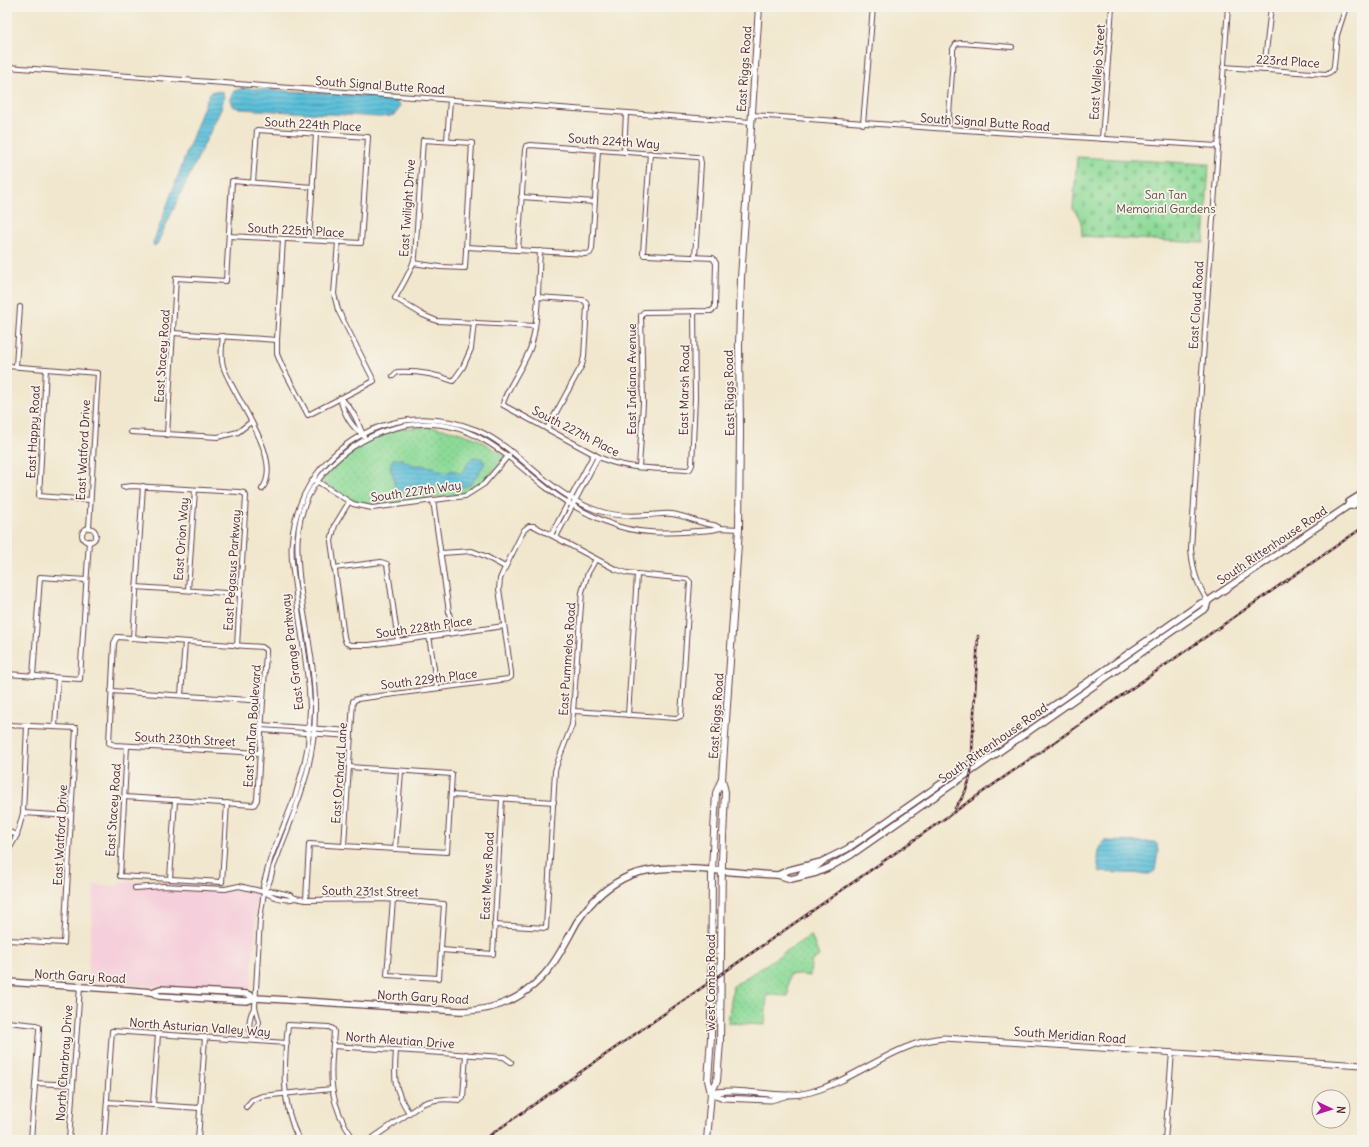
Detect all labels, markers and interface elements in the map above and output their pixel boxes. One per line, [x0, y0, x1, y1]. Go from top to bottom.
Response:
street label: East Vallejo Street [1086, 24, 1108, 120]
street label: East Riggs Road [734, 25, 754, 113]
street label: 223rd Place [1256, 51, 1320, 71]
street label: South Signal Butte Road [315, 73, 445, 97]
street label: South Signal Butte Road [920, 110, 1050, 134]
street label: South 224th Place [264, 114, 362, 134]
street label: South 224th Way [568, 130, 660, 152]
street label: East Twilight Drive [396, 159, 418, 257]
park label: San Tan Memorial Gardens [1116, 187, 1216, 216]
street label: South 225th Place [247, 220, 345, 240]
street label: East Cloud Road [1185, 260, 1207, 350]
street label: East Stacey Road [151, 309, 173, 403]
street label: East Indiana Avenue [624, 323, 639, 435]
street label: East Marsh Road [676, 344, 692, 436]
street label: East Riggs Road [721, 350, 737, 436]
street label: East Happy Road [23, 385, 43, 479]
street label: East Watford Drive [73, 399, 93, 501]
street label: South 227th Place [530, 402, 622, 460]
street label: South 227th Way [370, 477, 462, 505]
street label: East Orion Way [171, 497, 191, 581]
street label: South Rittenhouse Road [1214, 503, 1330, 587]
street label: East Pegasus Parkway [220, 509, 244, 631]
street label: East Grange Parkway [277, 593, 307, 711]
street label: East Pummelos Road [556, 602, 578, 716]
street label: South 228th Place [375, 613, 473, 641]
street label: East SanTan Boulevard [240, 664, 264, 788]
street label: South 229th Place [380, 666, 478, 692]
street label: East Riggs Road [706, 672, 726, 760]
street label: South Rittenhouse Road [936, 700, 1050, 786]
street label: East Orchard Lane [328, 722, 350, 824]
street label: South 230th Street [134, 729, 236, 749]
street label: East Stacey Road [102, 763, 124, 857]
street label: East Watford Drive [50, 784, 70, 886]
street label: East Mews Road [477, 832, 497, 920]
street label: South 231st Street [322, 883, 418, 899]
street label: West Combs Road [703, 934, 718, 1032]
street label: North Gary Road [34, 966, 126, 986]
street label: North Gary Road [377, 987, 469, 1007]
street label: North Charbray Drive [52, 1004, 76, 1122]
street label: North Asturian Valley Way [129, 1015, 271, 1039]
street label: South Meridian Road [1013, 1024, 1127, 1046]
street label: North Aleutian Drive [345, 1029, 455, 1051]
north arrow [1311, 1089, 1351, 1129]
text: N [1334, 1105, 1348, 1114]

